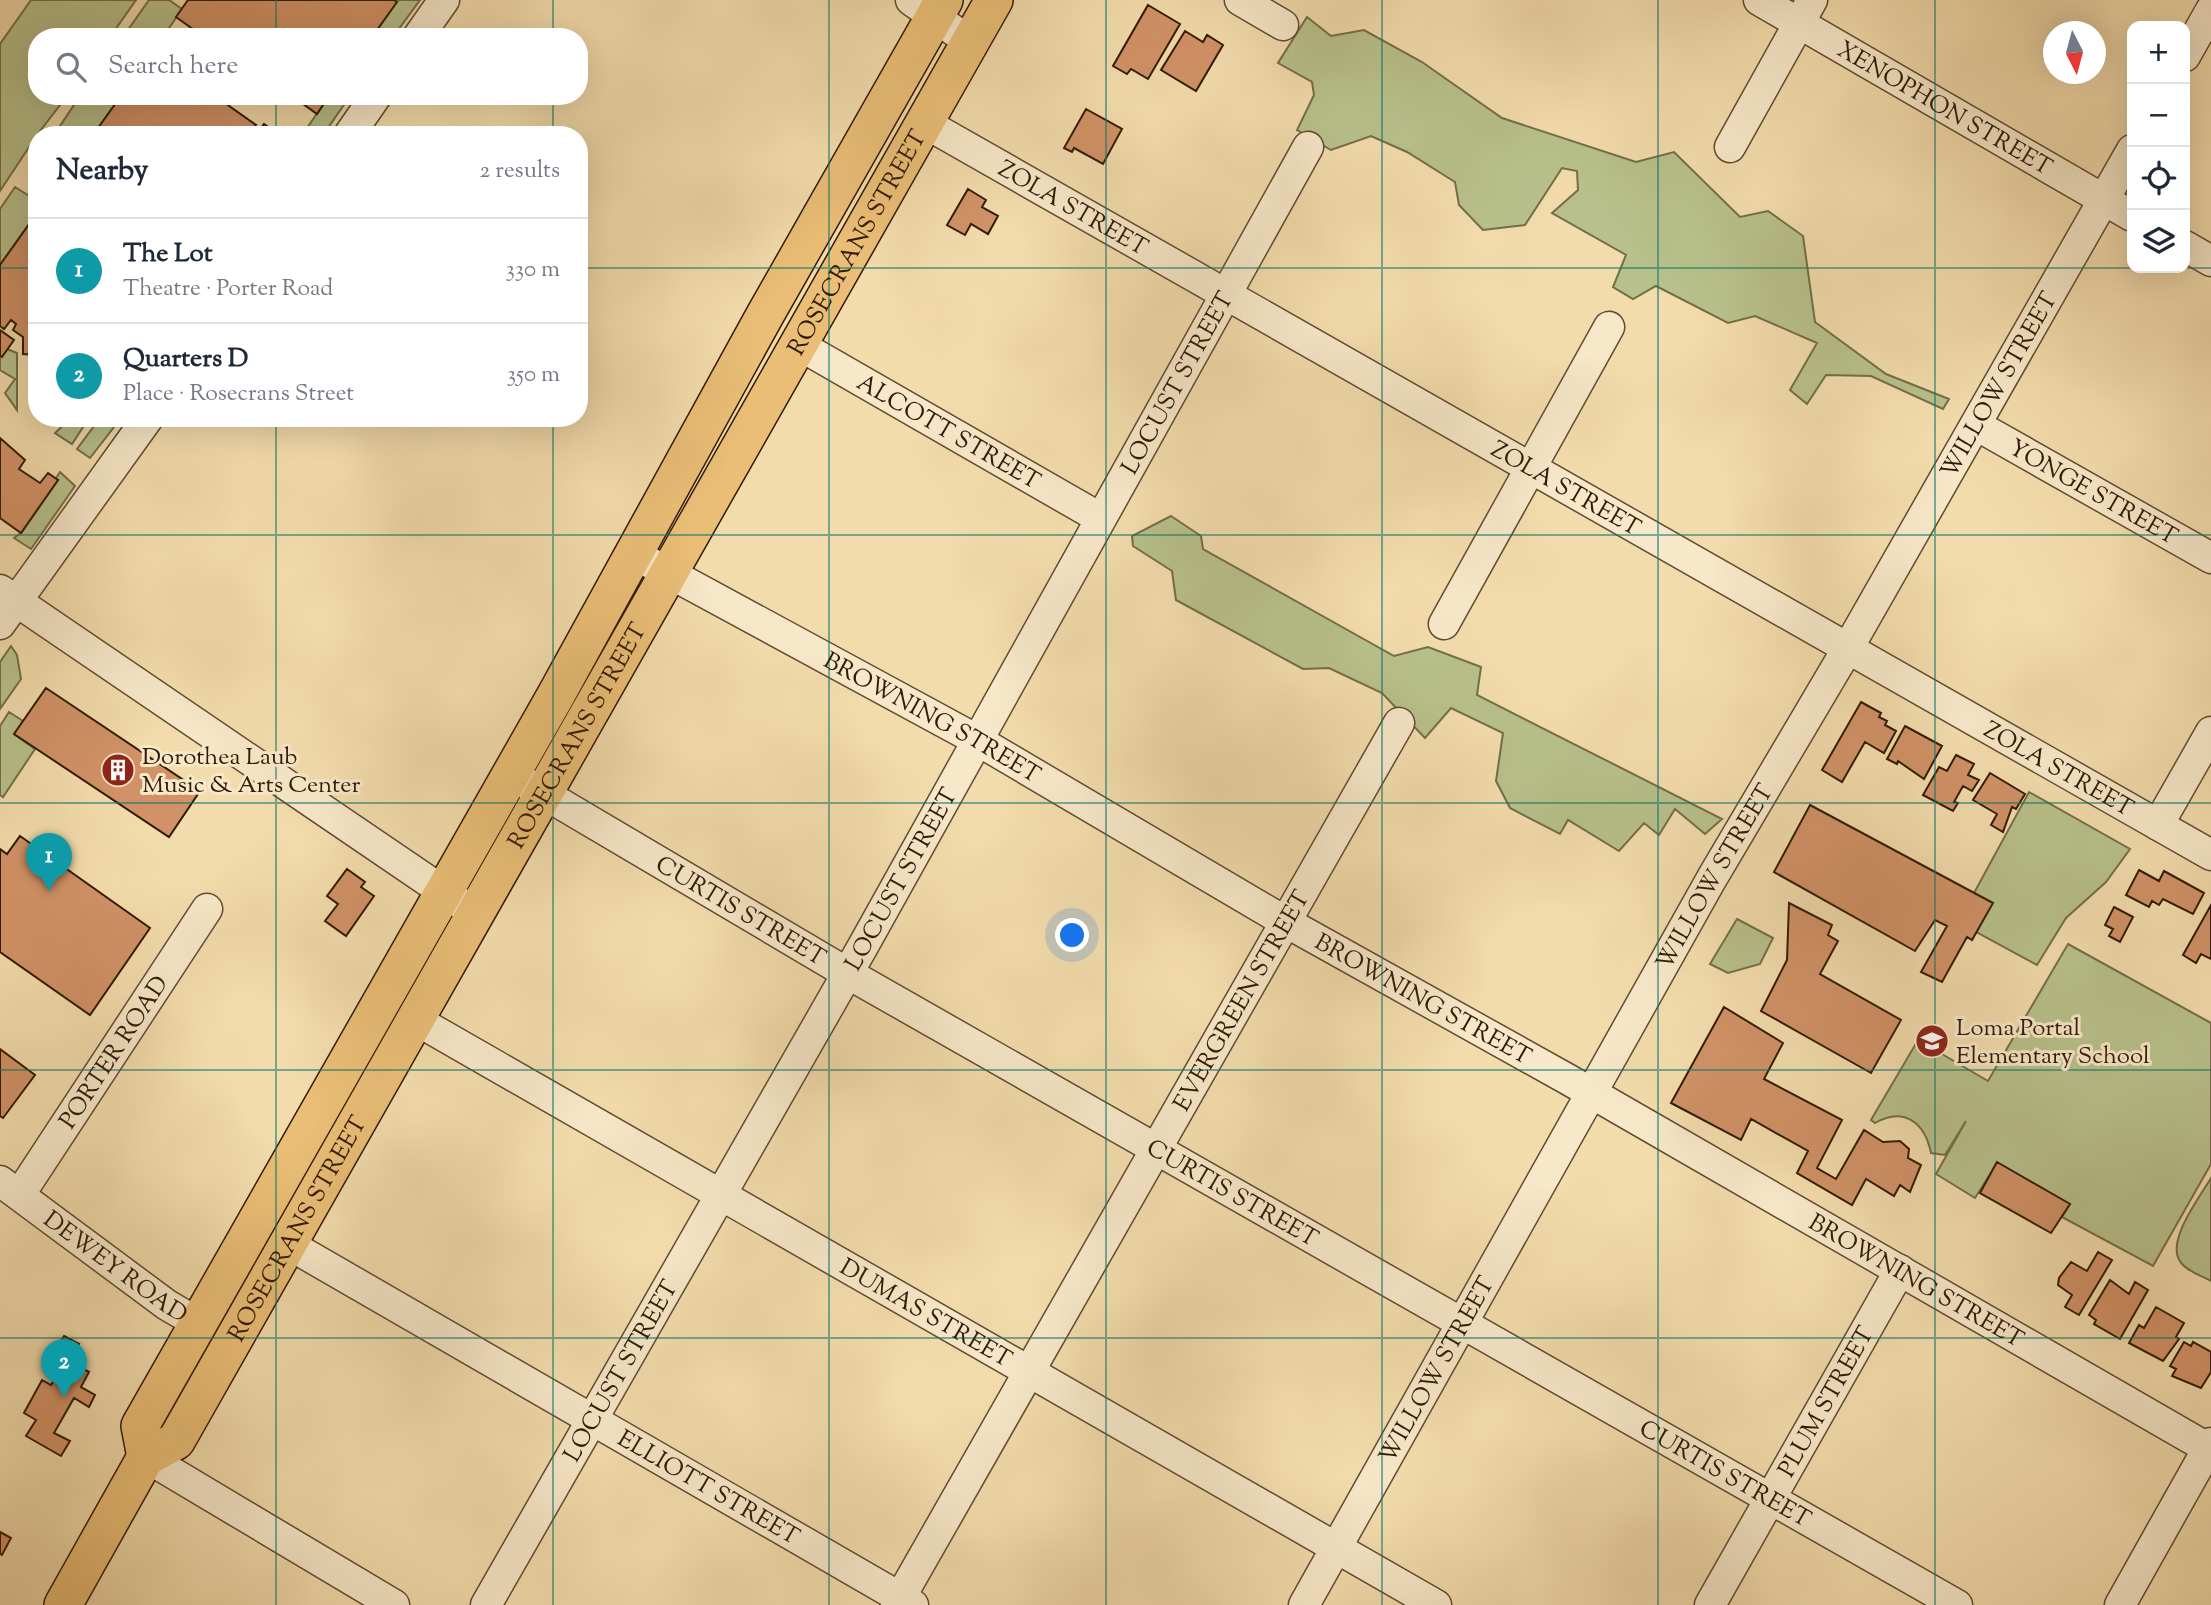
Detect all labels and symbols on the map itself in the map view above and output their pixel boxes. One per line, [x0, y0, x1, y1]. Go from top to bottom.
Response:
north arrow [2043, 21, 2106, 84]
street label: XENOPHON STREET [1830, 34, 2058, 185]
street label: ROSECRANS STREET [780, 124, 936, 363]
street label: ZOLA STREET [991, 153, 1154, 266]
street label: LOCUST STREET [1114, 286, 1243, 481]
street label: WILLOW STREET [1933, 286, 2067, 485]
street label: ALCOTT STREET [850, 367, 1046, 499]
street label: YONGE STREET [2002, 432, 2183, 555]
street label: ZOLA STREET [1484, 434, 1646, 546]
street label: ROSECRANS STREET [501, 617, 656, 856]
street label: BROWNING STREET [817, 645, 1046, 793]
street label: ZOLA STREET [1977, 714, 2139, 826]
place label: Dorothea Laub Music & Arts Center [142, 741, 360, 803]
building icon: Dorothea Laub Music & Arts Center [99, 751, 137, 789]
street label: WILLOW STREET [1649, 778, 1783, 977]
street label: LOCUST STREET [837, 782, 967, 978]
pin: 1 [26, 833, 72, 891]
street label: CURTIS STREET [648, 848, 832, 976]
street label: EVERGREEN STREET [1166, 885, 1319, 1118]
your location [1055, 918, 1089, 952]
street label: BROWNING STREET [1308, 926, 1537, 1075]
street label: PORTER ROAD [52, 970, 178, 1136]
place label: Loma Portal Elementary School [1956, 1012, 2150, 1074]
school or university icon: Loma Portal Elementary School [1913, 1022, 1951, 1060]
street label: ROSECRANS STREET [221, 1110, 376, 1349]
street label: CURTIS STREET [1140, 1132, 1324, 1257]
street label: DEWEY ROAD [36, 1204, 193, 1332]
street label: BROWNING STREET [1802, 1206, 2030, 1358]
street label: DUMAS STREET [833, 1251, 1018, 1377]
street label: WILLOW STREET [1372, 1271, 1504, 1470]
street label: LOCUST STREET [556, 1274, 687, 1469]
street label: PLUM STREET [1771, 1321, 1884, 1484]
pin: 2 [41, 1339, 87, 1397]
street label: CURTIS STREET [1632, 1412, 1817, 1537]
street label: ELLIOTT STREET [611, 1423, 805, 1555]

